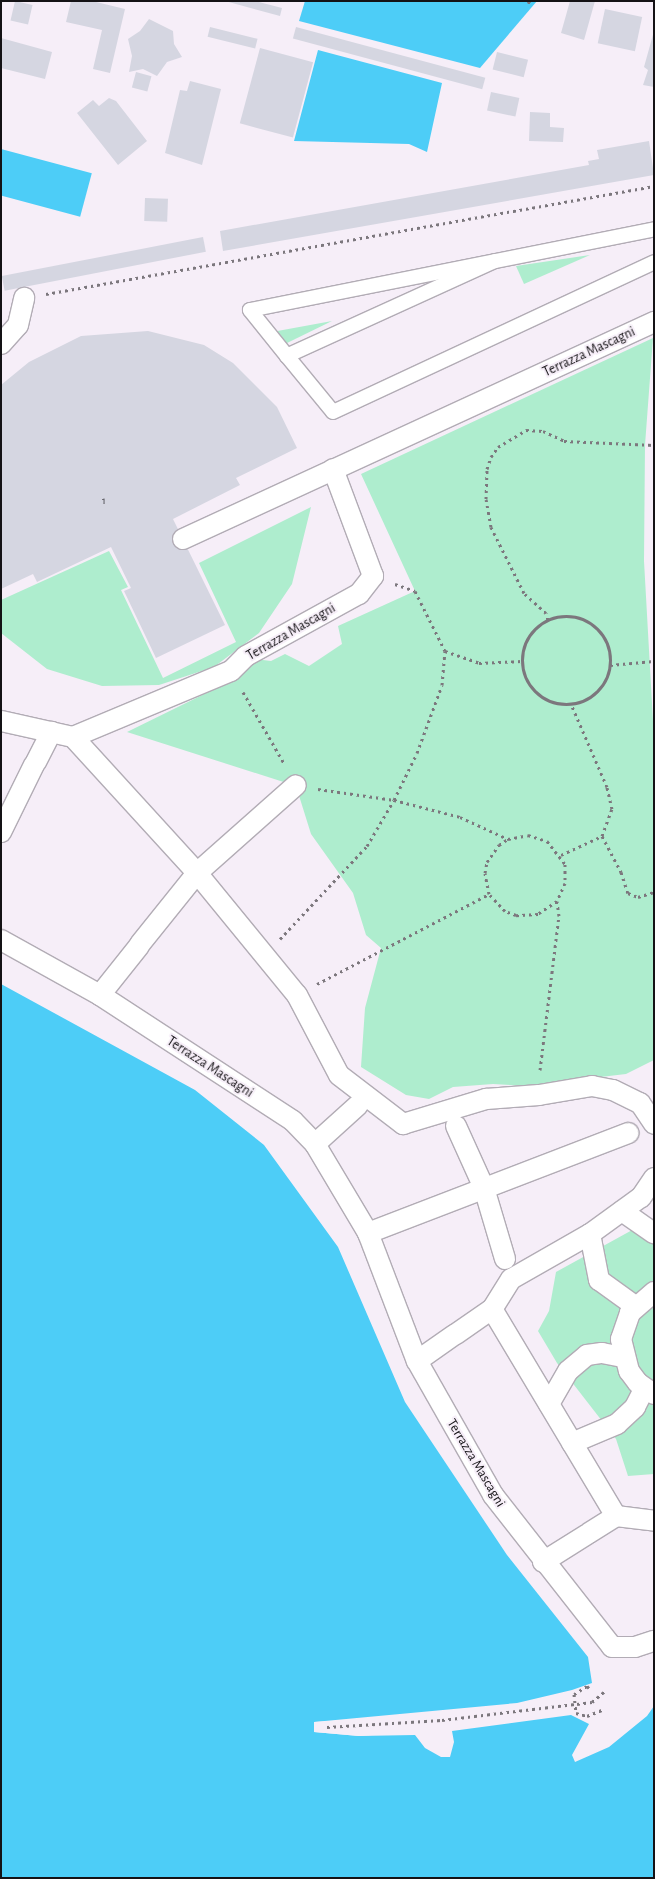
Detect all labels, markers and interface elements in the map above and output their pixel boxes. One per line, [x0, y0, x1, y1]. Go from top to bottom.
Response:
street label: Terrazza Mascagni [540, 323, 638, 381]
house number: 1 [102, 494, 106, 508]
street label: Terrazza Mascagni [244, 600, 338, 664]
street label: Terrazza Mascagni [164, 1033, 256, 1101]
street label: Terrazza Mascagni [443, 1416, 509, 1510]

